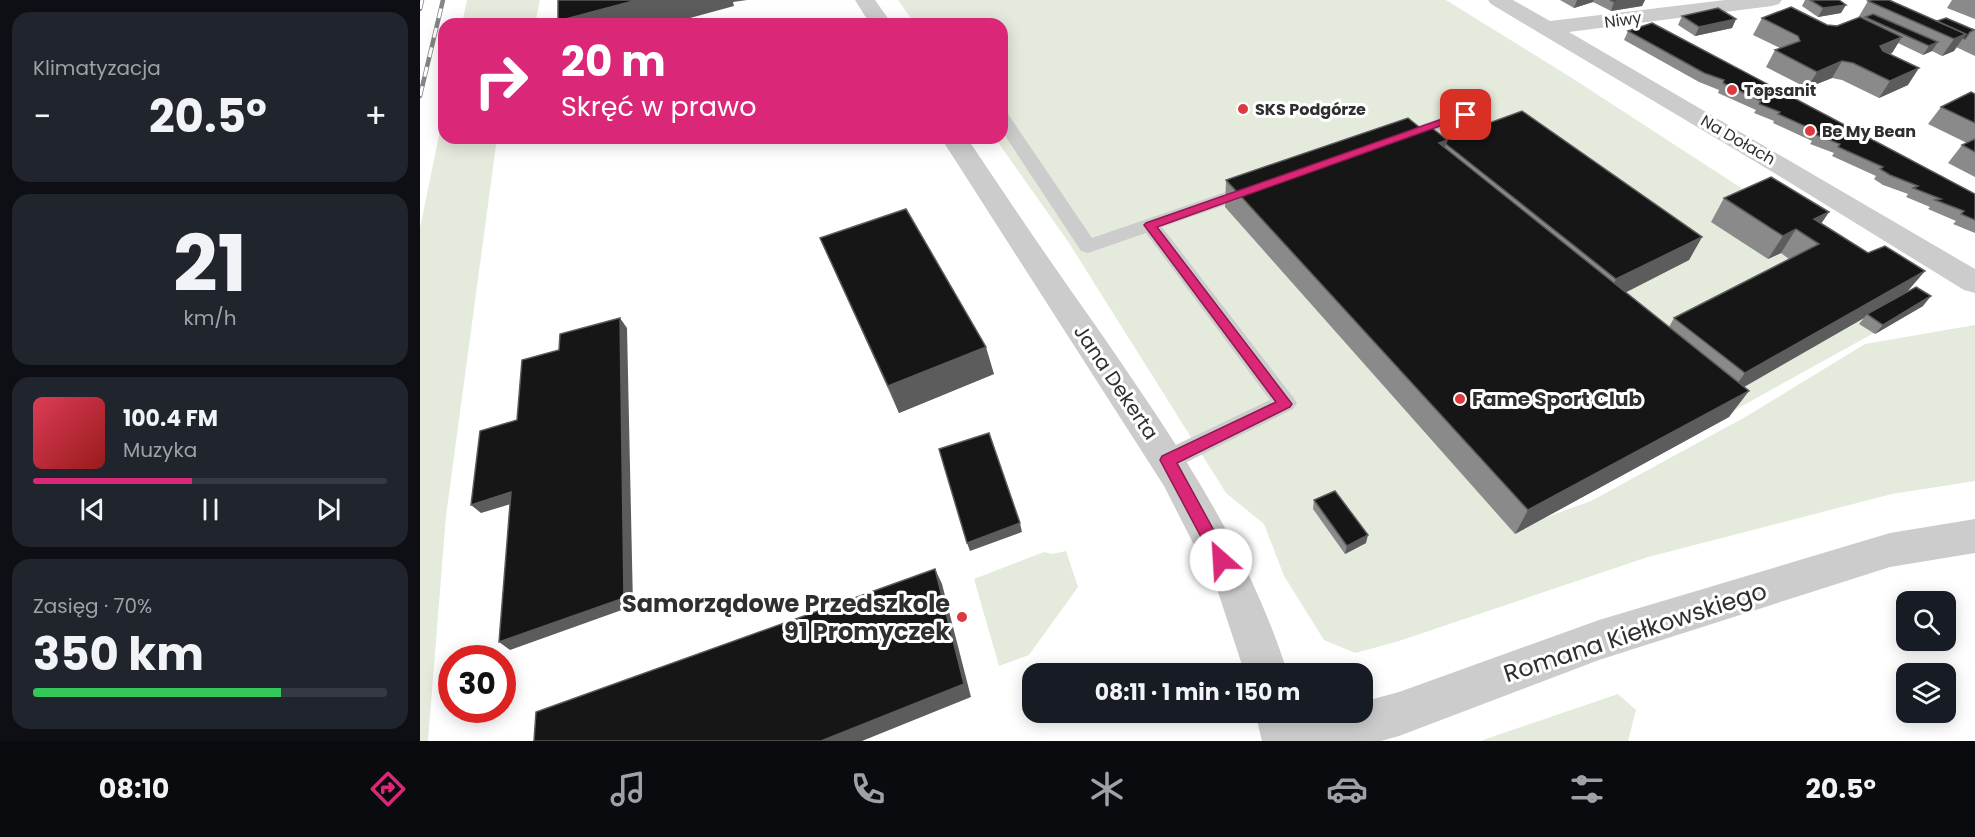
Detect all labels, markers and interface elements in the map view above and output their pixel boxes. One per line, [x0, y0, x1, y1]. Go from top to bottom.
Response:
street label: Niwy [1603, 6, 1643, 34]
text: 20 m [561, 32, 666, 91]
icon: right [462, 42, 540, 120]
text: Klimatyzacja [33, 54, 161, 82]
place label: Topsanit [1744, 79, 1816, 102]
marker: Topsanit [1725, 83, 1739, 97]
text: 20.5° [149, 85, 267, 148]
text: Skręć w prawo [561, 88, 757, 125]
pin [1440, 89, 1491, 140]
text: − [33, 93, 51, 140]
text: + [364, 93, 387, 140]
place label: SKS Podgórze [1255, 98, 1366, 121]
icon: arrive [1449, 98, 1482, 131]
marker: SKS Podgórze [1236, 102, 1250, 116]
street label: Na Dołach [1696, 109, 1780, 171]
place label: Be My Bean [1822, 120, 1916, 143]
marker: Be My Bean [1803, 124, 1817, 138]
text: 21 [173, 209, 247, 318]
text: km/h [183, 304, 237, 332]
street label: Jana Dekerta [1067, 319, 1165, 445]
place label: Fame Sport Club [1472, 385, 1642, 413]
marker: Fame Sport Club [1453, 392, 1467, 406]
text: 100.4 FM [123, 403, 218, 434]
text: Muzyka [123, 436, 197, 464]
icon: previous [76, 493, 109, 526]
icon: pause [194, 493, 227, 526]
icon: next [312, 493, 345, 526]
position arrow [1189, 528, 1253, 592]
street label: Romana Kiełkowskiego [1499, 574, 1771, 690]
place label: Samorządowe Przedszkole 91 Promyczek [622, 587, 950, 648]
map controls [1896, 591, 1956, 723]
button: search [1896, 591, 1956, 651]
text: Zasięg · 70% [33, 592, 152, 620]
marker: Samorządowe Przedszkole 91 Promyczek [955, 610, 969, 624]
text: 350 km [33, 623, 204, 686]
speed limit sign: 30 [438, 645, 516, 723]
button: layers [1896, 663, 1956, 723]
text: 08:11 · 1 min · 150 m [1095, 677, 1300, 708]
icon: directions [367, 768, 409, 810]
icon: music [607, 768, 649, 810]
icon: phone [847, 768, 889, 810]
icon: climate [1086, 768, 1128, 810]
icon: car [1326, 768, 1368, 810]
icon: filters [1566, 768, 1608, 810]
text: 08:10 [99, 770, 169, 807]
text: 20.5° [1805, 770, 1876, 807]

